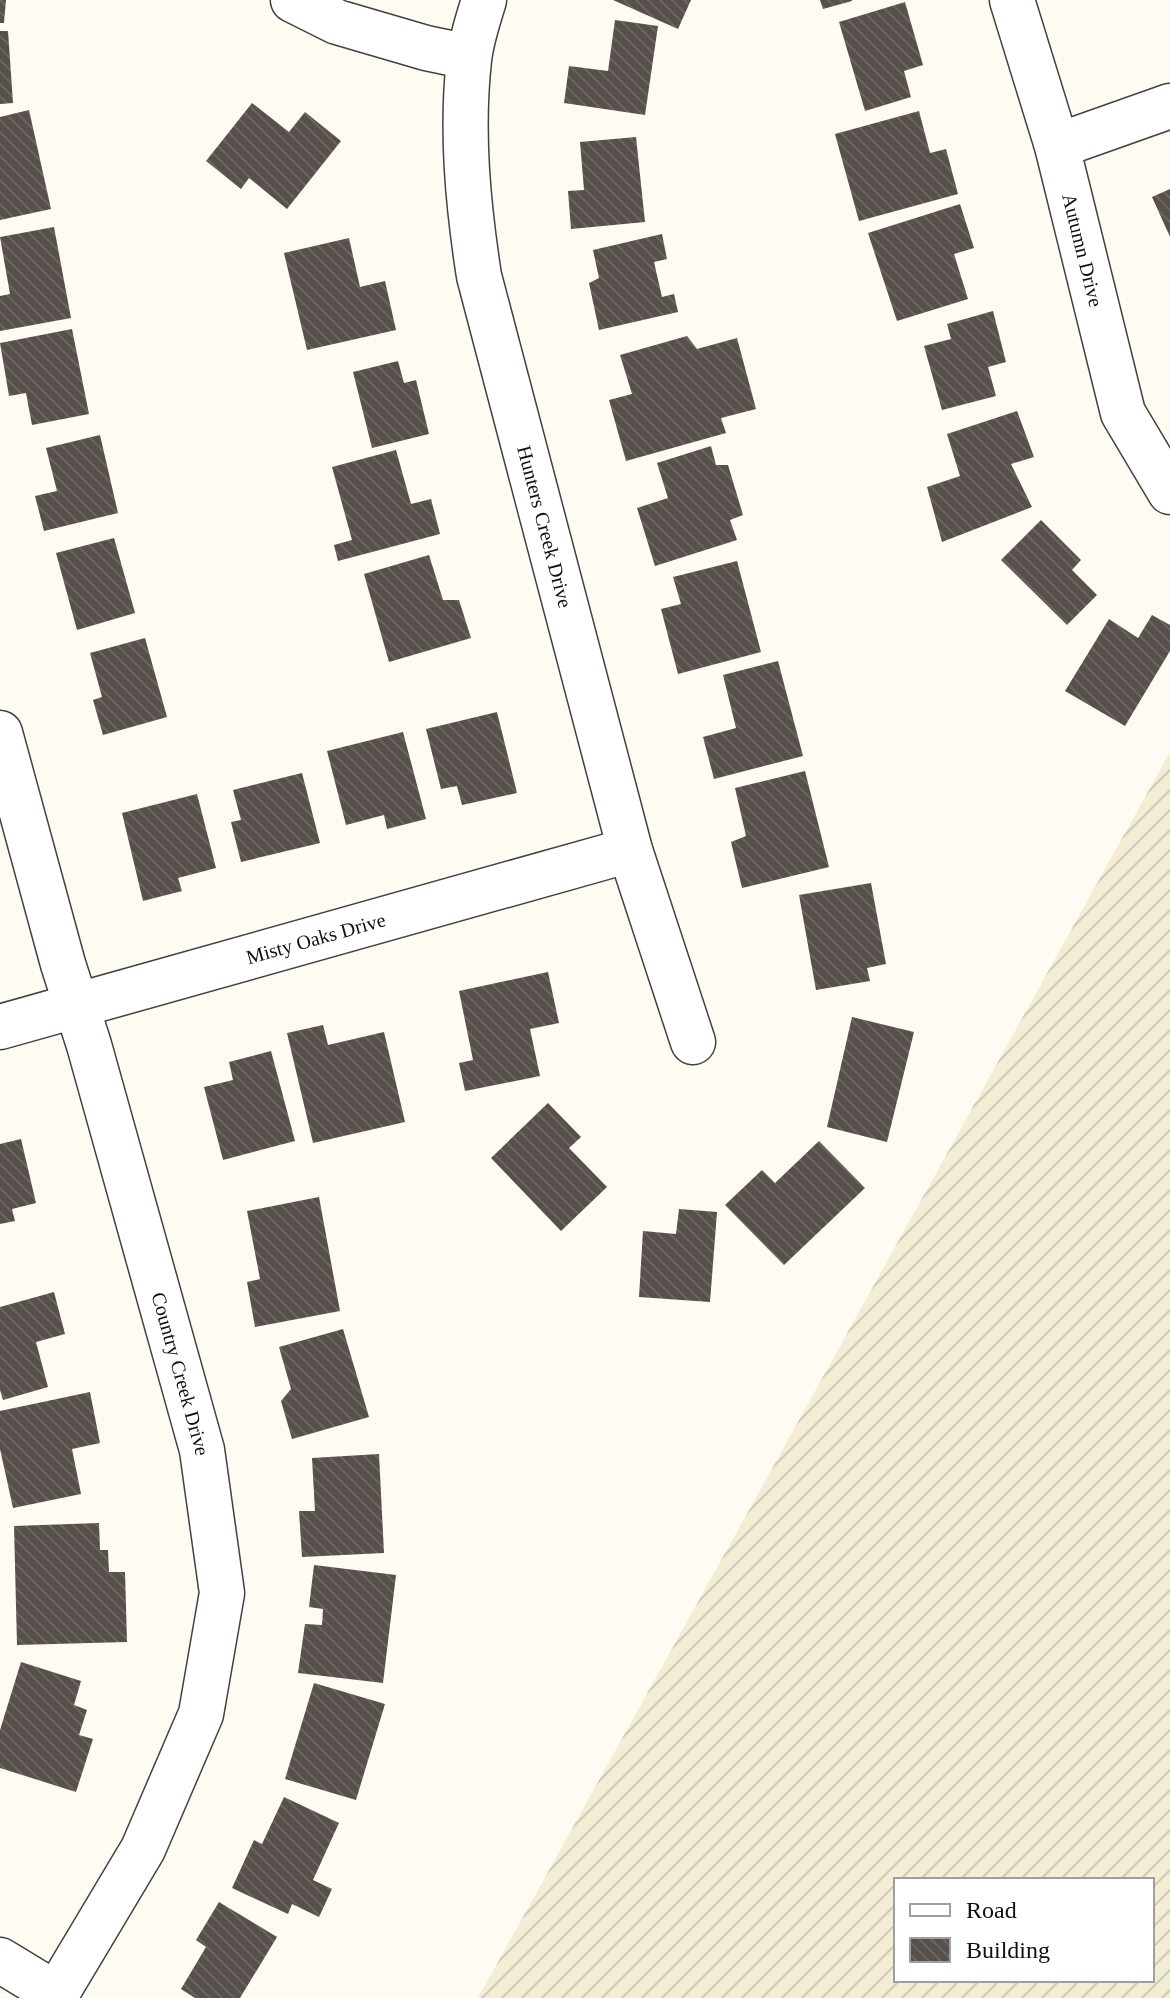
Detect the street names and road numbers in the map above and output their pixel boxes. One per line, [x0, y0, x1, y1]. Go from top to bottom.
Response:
street label: Autumn Drive [1058, 191, 1107, 309]
street label: Hunters Creek Drive [513, 443, 577, 610]
street label: Misty Oaks Drive [244, 908, 388, 968]
street label: Country Creek Drive [147, 1290, 214, 1457]

